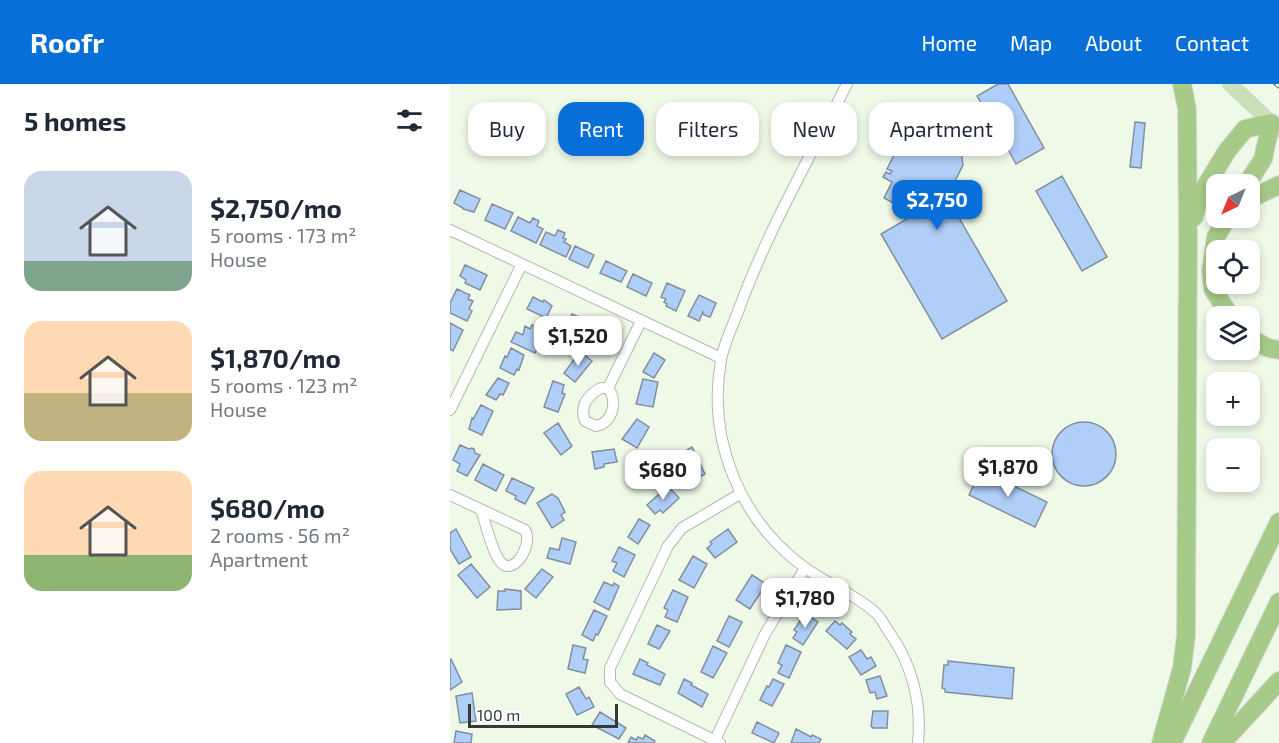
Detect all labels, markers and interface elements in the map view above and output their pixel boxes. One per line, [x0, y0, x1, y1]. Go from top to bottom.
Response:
text: Roofr [30, 25, 104, 59]
text: Home [921, 30, 977, 55]
text: Map [1010, 30, 1052, 55]
text: About [1085, 30, 1142, 55]
text: Contact [1175, 30, 1249, 55]
chip: Buy [468, 102, 546, 156]
chip: Rent [558, 102, 644, 156]
chip: Filters [656, 102, 759, 156]
chip: New [771, 102, 857, 156]
chip: Apartment [869, 102, 1014, 156]
icon: filters [393, 104, 426, 137]
text: 5 homes [24, 105, 126, 136]
north arrow [1206, 174, 1260, 228]
map controls [1206, 174, 1260, 492]
pin: $2,750 [888, 180, 986, 231]
text: $2,750 [906, 187, 968, 211]
text: $2,750/mo [210, 192, 342, 223]
icon: home [72, 195, 144, 267]
text: 5 rooms · 173 m² [210, 223, 357, 247]
button: locate [1206, 240, 1260, 294]
text: House [210, 247, 267, 271]
button: layers [1206, 306, 1260, 360]
pin: $1,520 [529, 316, 627, 367]
text: $1,520 [548, 323, 608, 347]
text: $1,870/mo [210, 342, 341, 373]
icon: home [72, 345, 144, 417]
button: + [1206, 372, 1260, 426]
text: 5 rooms · 123 m² [210, 373, 358, 397]
text: House [210, 397, 267, 421]
button: − [1206, 438, 1260, 492]
pin: $1,870 [959, 447, 1057, 498]
pin: $680 [627, 450, 699, 501]
text: $1,870 [978, 454, 1038, 478]
text: $680 [639, 457, 687, 481]
text: $680/mo [210, 492, 325, 523]
icon: home [72, 495, 144, 567]
text: 2 rooms · 56 m² [210, 523, 350, 547]
text: Apartment [210, 547, 308, 571]
pin: $1,780 [756, 578, 854, 629]
text: $1,780 [775, 585, 835, 609]
scale bar [468, 701, 618, 728]
text: 100 m [477, 705, 520, 724]

